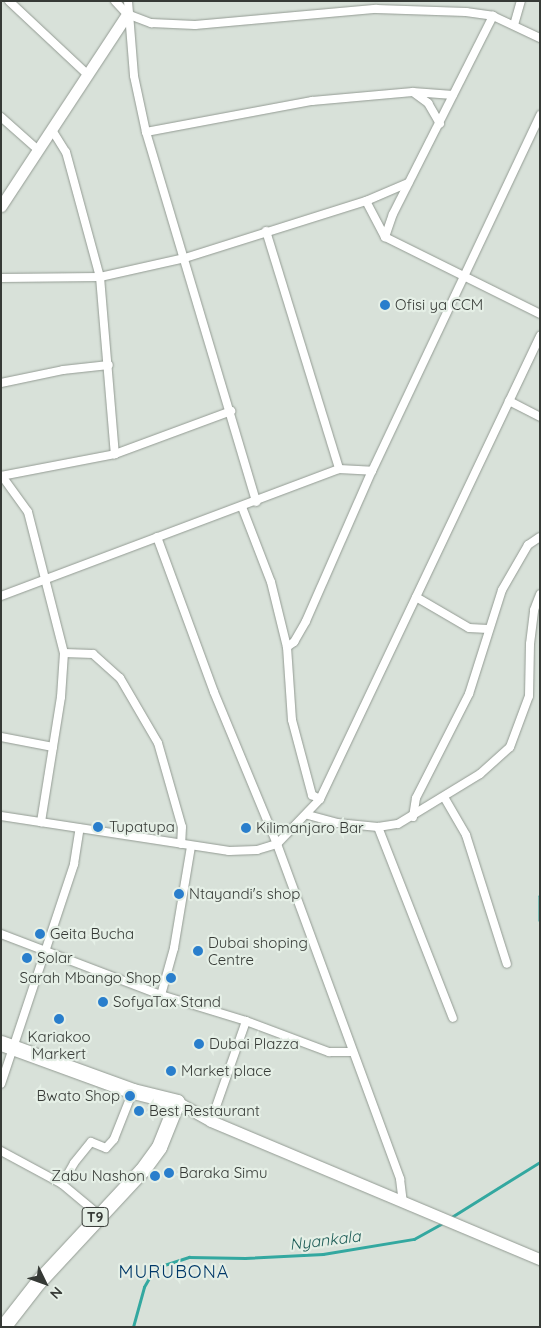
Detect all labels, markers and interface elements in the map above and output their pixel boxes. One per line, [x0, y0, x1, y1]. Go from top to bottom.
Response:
place label: Ofisi ya CCM [395, 296, 483, 314]
marker: Ofisi ya CCM [379, 299, 391, 311]
place label: Tupatupa [109, 818, 175, 836]
place label: Kilimanjaro Bar [256, 819, 364, 837]
marker: Tupatupa [91, 820, 105, 834]
marker: Kilimanjaro Bar [240, 822, 252, 834]
place label: Ntayandi's shop [189, 885, 300, 903]
marker: Ntayandi's shop [173, 888, 185, 900]
place label: Geita Bucha [50, 925, 134, 943]
marker: Geita Bucha [34, 928, 46, 940]
place label: Dubai shoping Centre [208, 933, 308, 968]
marker: Dubai shoping Centre [192, 945, 204, 957]
place label: Solar [37, 949, 73, 967]
marker: Solar [21, 952, 33, 964]
place label: Sarah Mbango Shop [20, 969, 161, 987]
marker: Sarah Mbango Shop [165, 972, 177, 984]
place label: SofyaTax Stand [113, 993, 221, 1011]
marker: SofyaTax Stand [97, 996, 109, 1008]
marker: Kariakoo Markert [53, 1013, 65, 1025]
place label: Kariakoo Markert [27, 1027, 91, 1062]
place label: Dubai Plazza [209, 1035, 299, 1053]
marker: Dubai Plazza [193, 1038, 205, 1050]
place label: Market place [181, 1062, 271, 1080]
marker: Market place [165, 1065, 177, 1077]
place label: Bwato Shop [37, 1087, 120, 1105]
marker: Bwato Shop [124, 1090, 136, 1102]
place label: Best Restaurant [149, 1102, 260, 1120]
marker: Best Restaurant [133, 1105, 145, 1117]
place label: Baraka Simu [179, 1164, 268, 1182]
place label: Zabu Nashon [51, 1167, 145, 1185]
marker: Baraka Simu [163, 1167, 175, 1179]
marker: Zabu Nashon [149, 1170, 161, 1182]
road number: T9 [81, 1206, 109, 1228]
water label: Nyankala [288, 1226, 362, 1254]
north arrow [20, 1258, 70, 1308]
district label: MURUBONA [118, 1261, 230, 1283]
text: N [46, 1283, 66, 1303]

